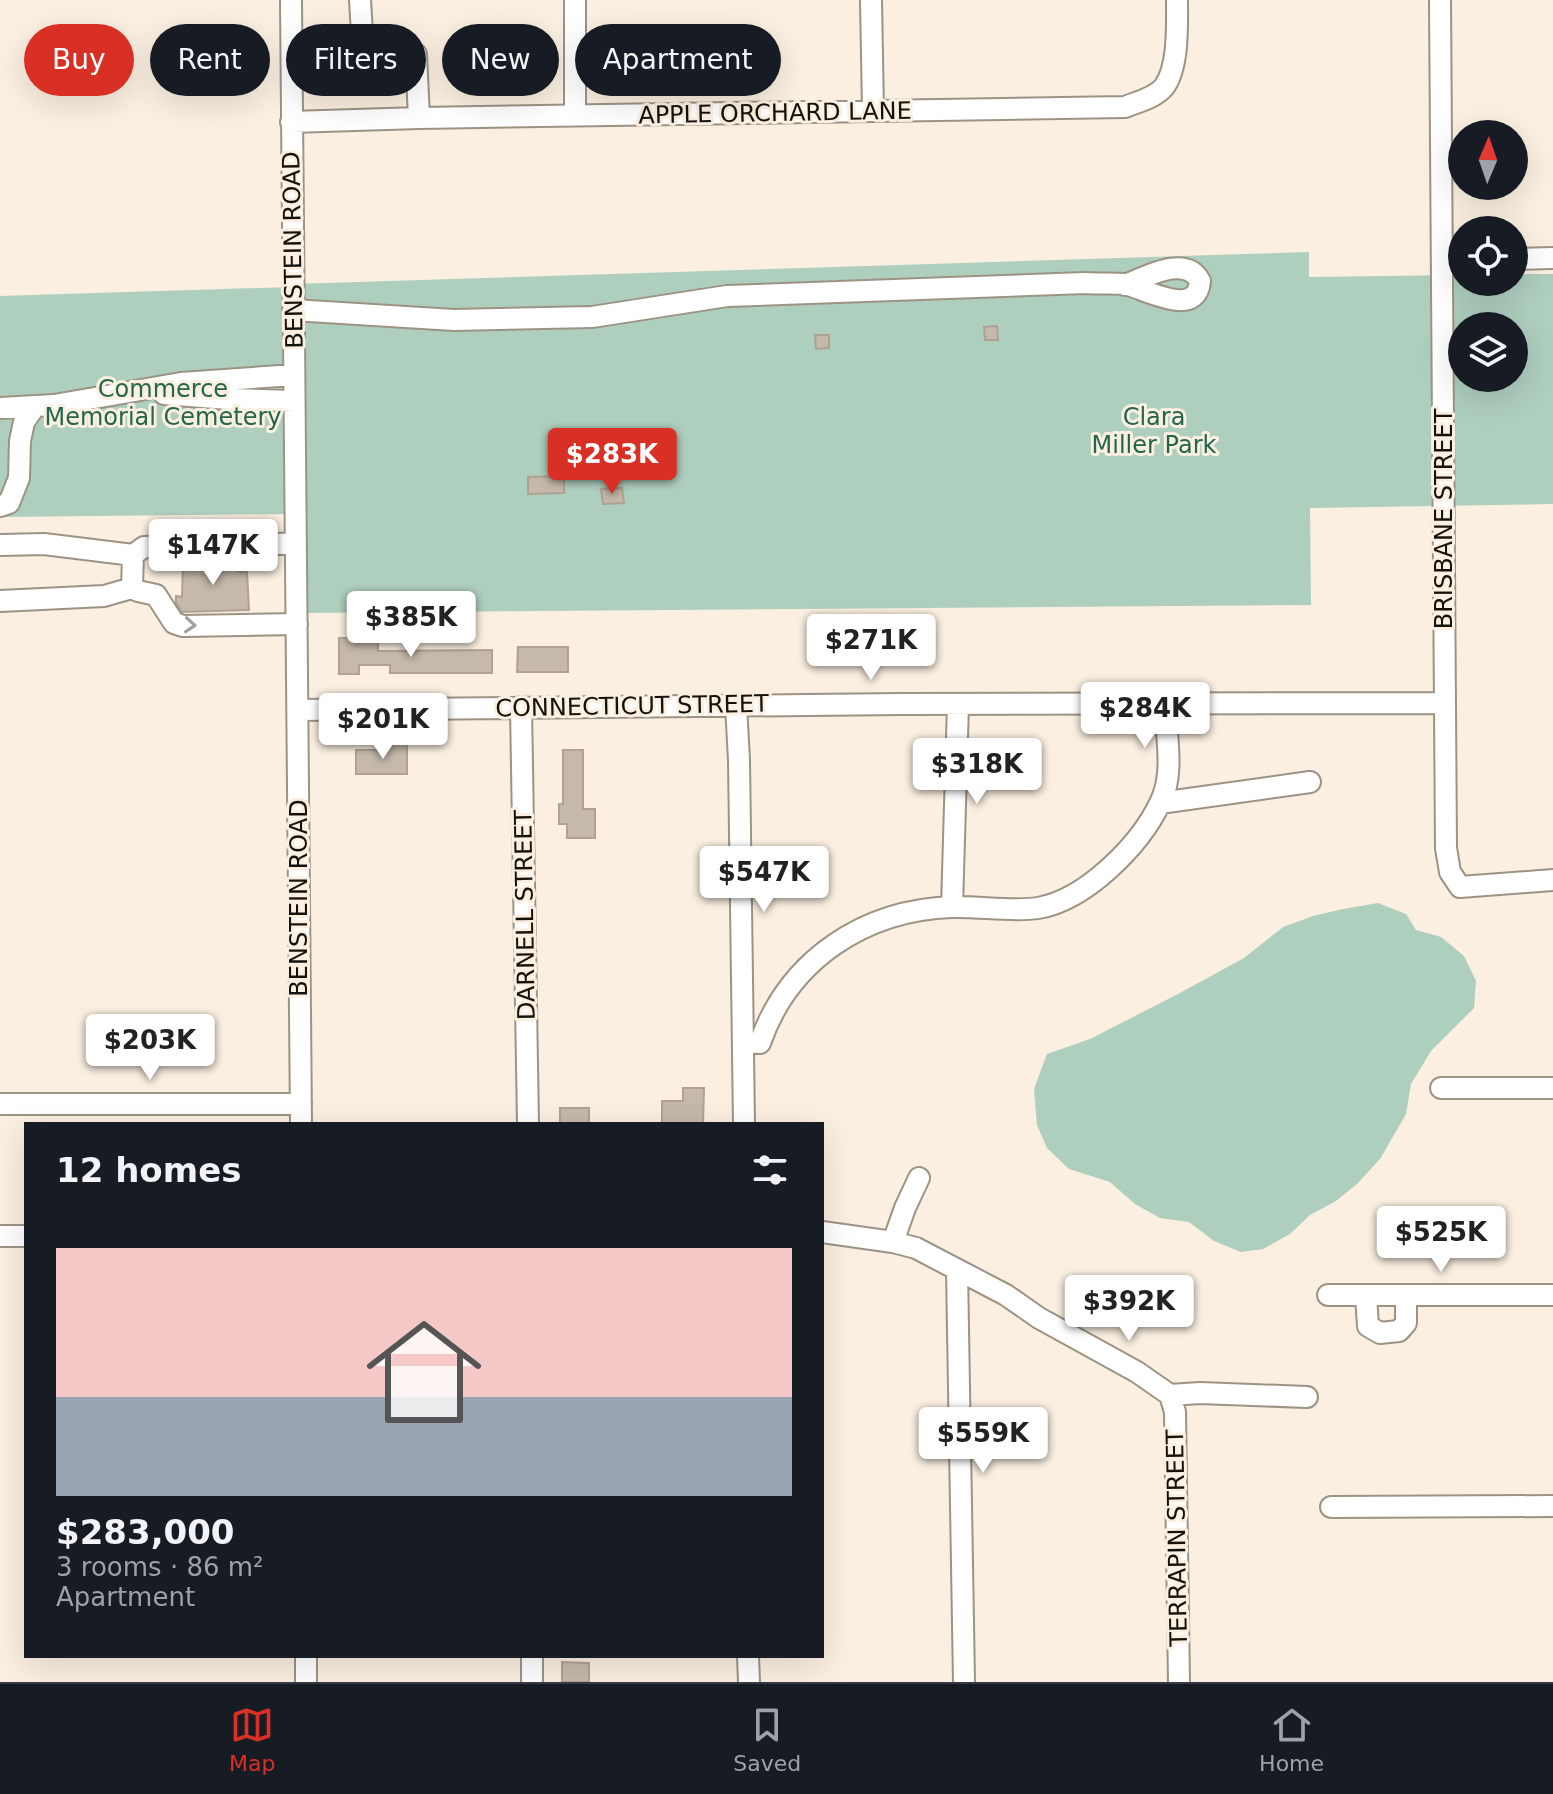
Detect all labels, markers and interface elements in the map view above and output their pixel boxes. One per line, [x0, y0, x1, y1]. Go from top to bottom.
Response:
chip: Buy [24, 24, 134, 96]
chip: Rent [150, 24, 270, 96]
chip: Filters [286, 24, 426, 96]
chip: New [442, 24, 559, 96]
chip: Apartment [575, 24, 781, 96]
street label: APPLE ORCHARD LANE [638, 97, 912, 129]
north arrow [1448, 120, 1528, 200]
map controls [1448, 120, 1528, 392]
street label: BENSTEIN ROAD [277, 151, 309, 349]
button: locate [1448, 216, 1528, 296]
button: layers [1448, 312, 1528, 392]
park label: Commerce Memorial Cemetery [45, 375, 282, 431]
park label: Clara Miller Park [1092, 403, 1217, 459]
street label: BRISBANE STREET [1430, 408, 1458, 629]
pin: $283K [556, 428, 668, 496]
text: $283K [566, 439, 658, 469]
pin: $147K [157, 519, 269, 587]
text: $147K [167, 530, 259, 560]
pin: $385K [355, 591, 467, 659]
text: $385K [365, 602, 457, 632]
pin: $271K [815, 614, 927, 682]
one-way arrow [184, 616, 197, 633]
text: $271K [825, 625, 917, 655]
pin: $284K [1089, 682, 1201, 750]
street label: CONNECTICUT STREET [495, 690, 769, 722]
pin: $201K [327, 693, 439, 761]
text: $284K [1099, 693, 1191, 723]
text: $201K [337, 704, 429, 734]
pin: $318K [921, 738, 1033, 806]
text: $318K [931, 749, 1023, 779]
street label: BENSTEIN ROAD [285, 799, 313, 997]
street label: DARNELL STREET [509, 809, 541, 1020]
pin: $547K [708, 846, 820, 914]
text: $547K [718, 857, 810, 887]
pin: $203K [94, 1014, 206, 1082]
text: $203K [104, 1025, 196, 1055]
icon: filters [748, 1148, 792, 1192]
text: 12 homes [56, 1150, 241, 1190]
pin: $525K [1385, 1206, 1497, 1274]
text: $525K [1395, 1217, 1487, 1247]
pin: $392K [1073, 1275, 1185, 1343]
text: $392K [1083, 1286, 1175, 1316]
icon: home [352, 1300, 496, 1444]
pin: $559K [927, 1407, 1039, 1475]
text: $559K [937, 1418, 1029, 1448]
street label: TERRAPIN STREET [1161, 1429, 1193, 1648]
text: $283,000 [56, 1512, 235, 1552]
text: 3 rooms · 86 m² [56, 1552, 264, 1582]
text: Apartment [56, 1582, 195, 1612]
tab: Map [229, 1703, 275, 1776]
tab: Saved [733, 1703, 801, 1776]
tab: Home [1259, 1703, 1324, 1776]

